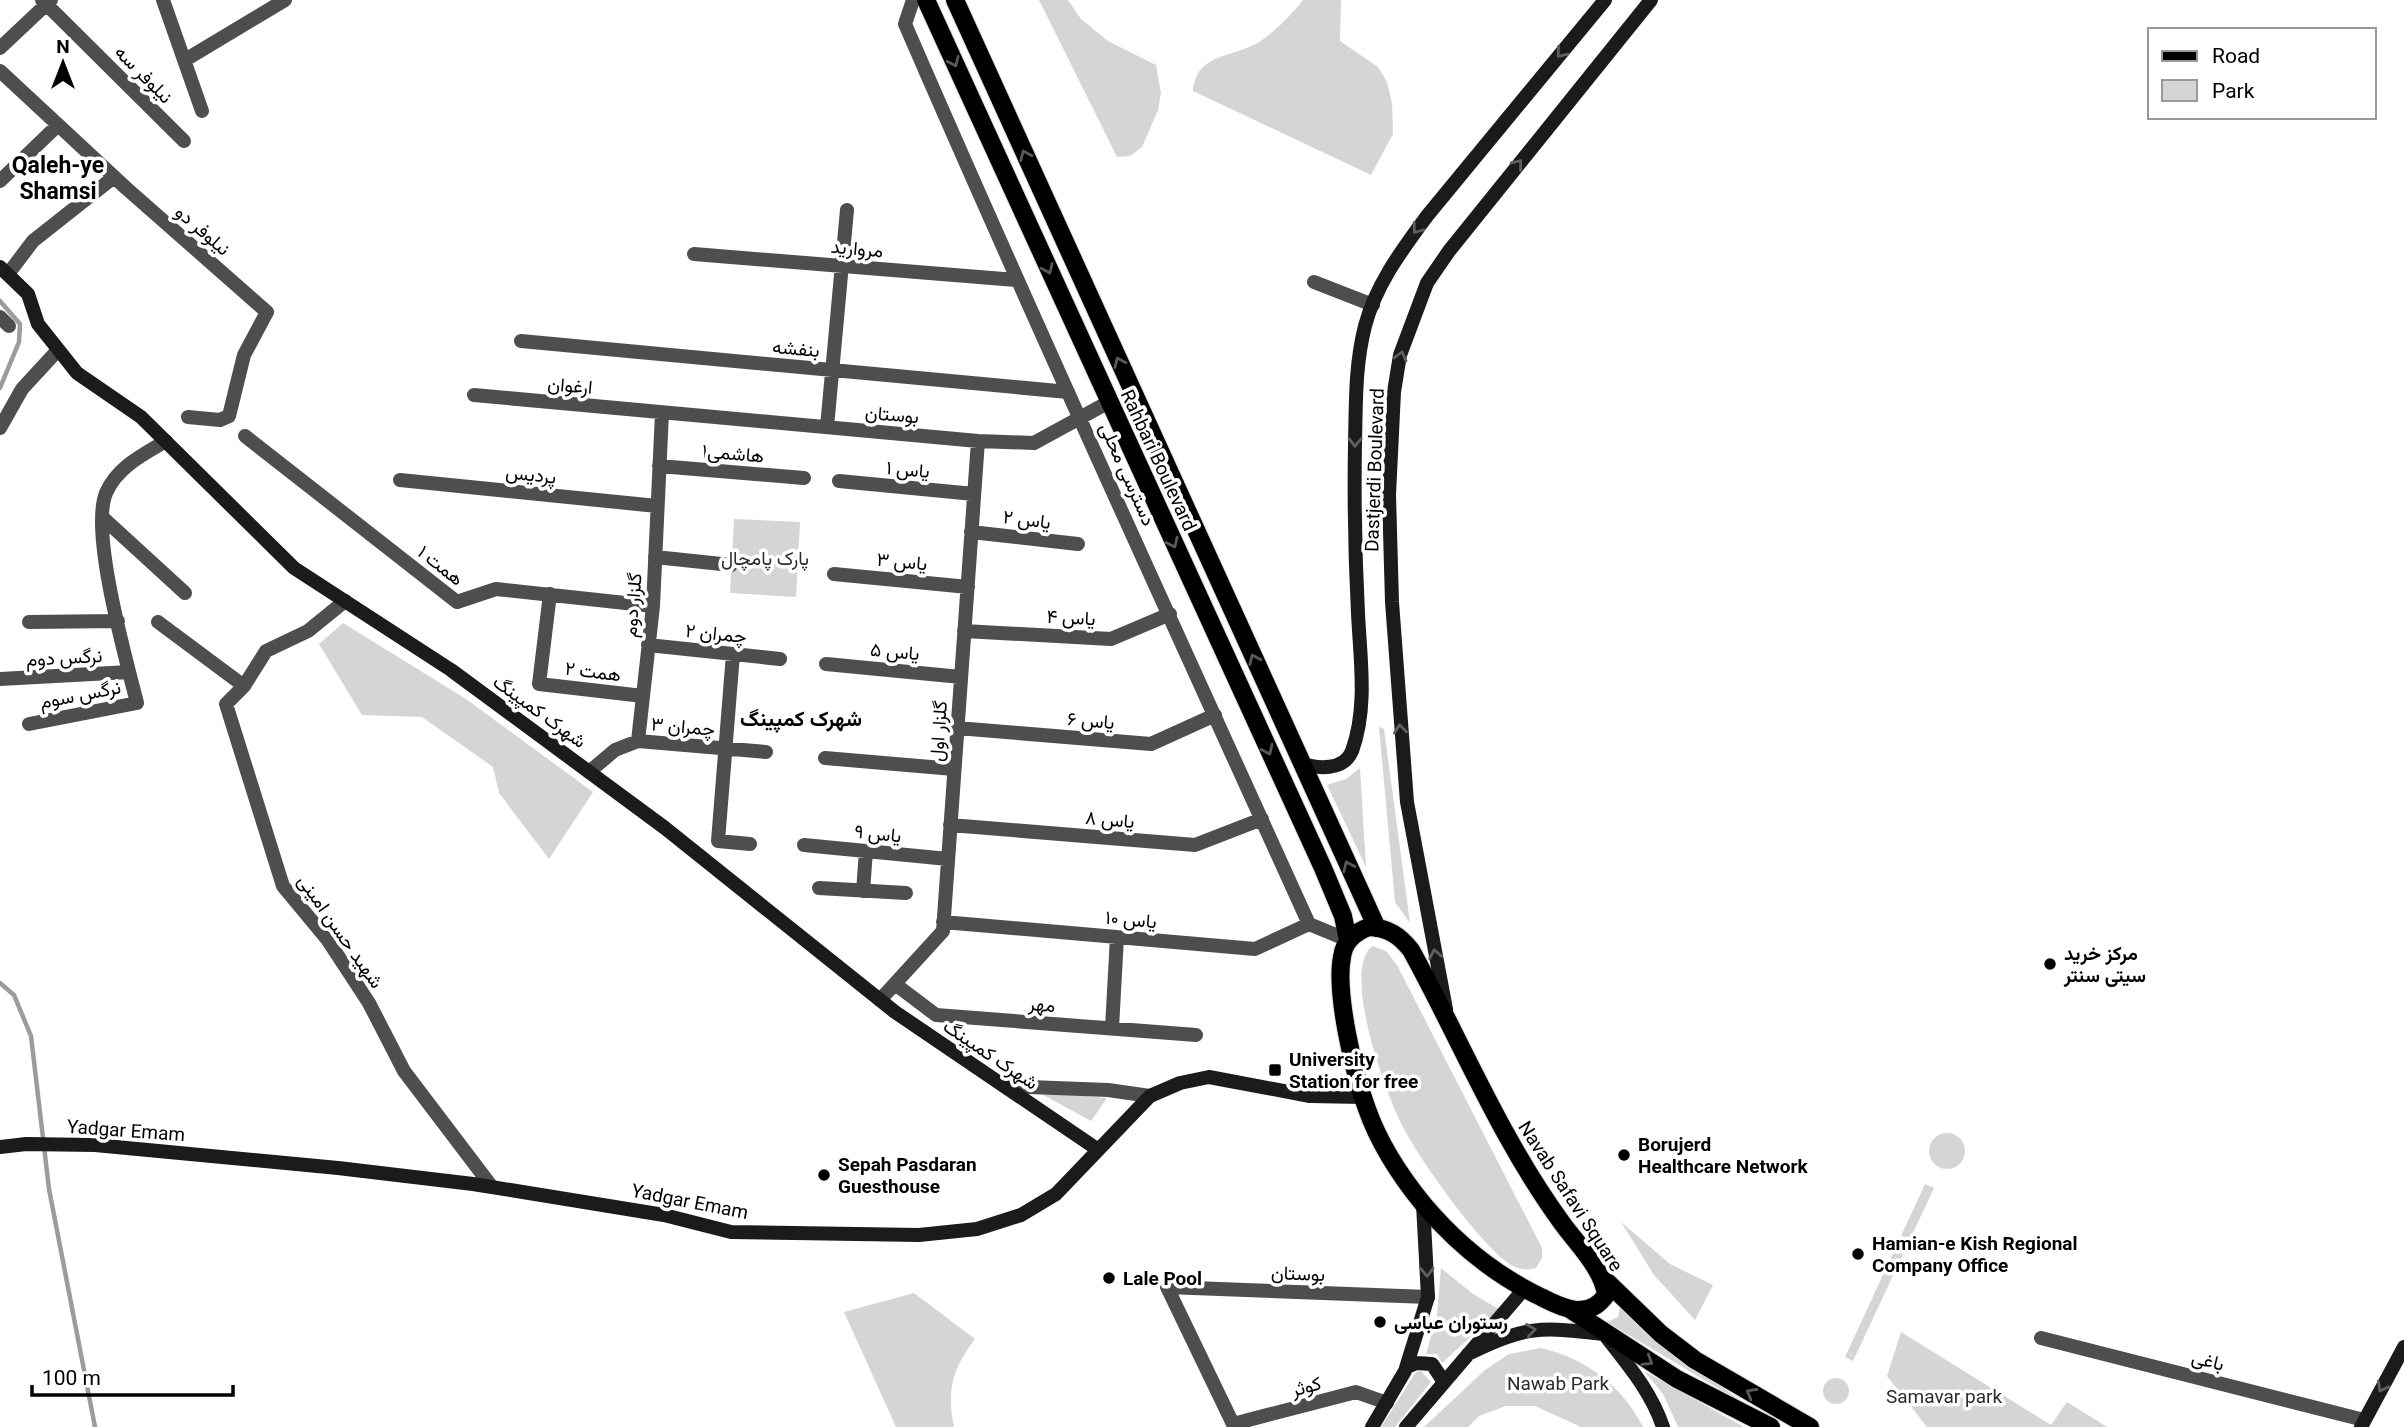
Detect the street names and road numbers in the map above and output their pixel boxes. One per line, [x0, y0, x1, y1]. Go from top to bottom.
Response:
street label: نیلوفر سه [110, 41, 177, 108]
street label: نیلوفر دو [171, 200, 235, 260]
street label: مروارید [830, 235, 884, 262]
street label: بنفشه [771, 335, 821, 362]
street label: ارغوان [547, 372, 593, 399]
street label: Rahbari Boulevard [1116, 386, 1201, 535]
street label: Dastjerdi Boulevard [1360, 388, 1389, 552]
street label: بوستان [864, 401, 920, 428]
street label: دسترسی محلی [1095, 419, 1160, 529]
street label: هاشمی۱ [701, 439, 765, 468]
street label: یاس ۱ [885, 456, 931, 483]
street label: پردیس [504, 460, 557, 491]
street label: یاس ۲ [1002, 505, 1052, 534]
street label: همت ۱ [413, 540, 468, 590]
street label: یاس ۳ [876, 548, 928, 575]
street label: گلزار دوم [618, 572, 648, 639]
street label: یاس ۴ [1046, 605, 1096, 630]
street label: چمران ۲ [684, 619, 748, 650]
street label: یاس ۵ [869, 638, 921, 665]
street label: نرگس دوم [25, 644, 103, 672]
street label: همت ۲ [564, 657, 622, 686]
street label: شهرک کمپینگ [488, 670, 591, 754]
street label: نرگس سوم [37, 675, 123, 715]
street label: گلزار اول [925, 700, 952, 762]
street label: یاس ۶ [1066, 707, 1116, 734]
street label: چمران ۳ [650, 712, 716, 743]
street label: یاس ۸ [1084, 806, 1135, 833]
street label: یاس ۹ [853, 820, 903, 847]
street label: شهید حسن امینی [293, 870, 388, 993]
street label: یاس ۱۰ [1104, 906, 1158, 933]
street label: مهر [1027, 992, 1056, 1017]
street label: شهرک کمپینگ [938, 1014, 1043, 1096]
street label: Yadgar Emam [66, 1115, 186, 1146]
street label: Navab Safavi Square [1513, 1117, 1628, 1276]
street label: Yadgar Emam [630, 1179, 750, 1224]
street label: بوستان [1271, 1261, 1325, 1286]
street label: باغی [2189, 1345, 2227, 1376]
street label: کوثر [1288, 1371, 1324, 1402]

